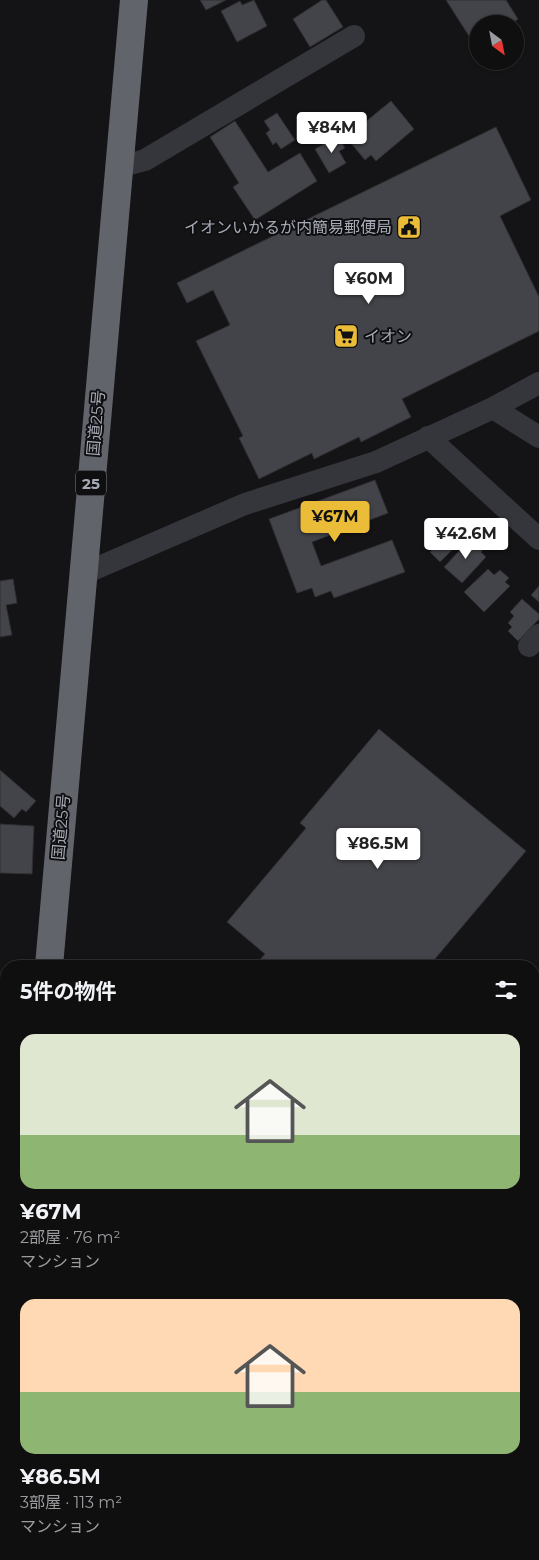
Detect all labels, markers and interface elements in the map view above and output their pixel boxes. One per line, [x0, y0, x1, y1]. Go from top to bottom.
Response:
north arrow [469, 15, 524, 70]
map controls [469, 15, 524, 70]
pin: ¥84M [302, 112, 362, 154]
text: ¥84M [308, 118, 356, 137]
public building icon: イオンいかるが内簡易郵便局 [396, 214, 422, 240]
place label: イオンいかるが内簡易郵便局 [184, 218, 392, 237]
pin: ¥60M [339, 262, 399, 305]
text: ¥60M [345, 269, 393, 288]
supermarket icon: イオン [333, 323, 359, 349]
place label: イオン [364, 327, 412, 346]
street label: 国道25号 [84, 389, 108, 457]
road number: 25 [76, 470, 106, 496]
pin: ¥67M [305, 500, 365, 543]
text: ¥67M [312, 507, 358, 526]
pin: ¥42.6M [425, 518, 507, 560]
text: ¥42.6M [435, 524, 497, 543]
street label: 国道25号 [49, 793, 73, 861]
pin: ¥86.5M [337, 828, 419, 870]
text: ¥86.5M [347, 834, 409, 853]
icon: filters [492, 976, 520, 1004]
text: 5件の物件 [20, 979, 117, 1004]
icon: home [225, 1066, 315, 1156]
text: ¥67M [20, 1199, 82, 1224]
text: 2部屋 · 76 m² [20, 1228, 120, 1247]
text: マンション [20, 1252, 100, 1271]
icon: home [225, 1331, 315, 1421]
text: ¥86.5M [20, 1464, 101, 1489]
text: 3部屋 · 113 m² [20, 1493, 122, 1512]
text: マンション [20, 1517, 100, 1536]

